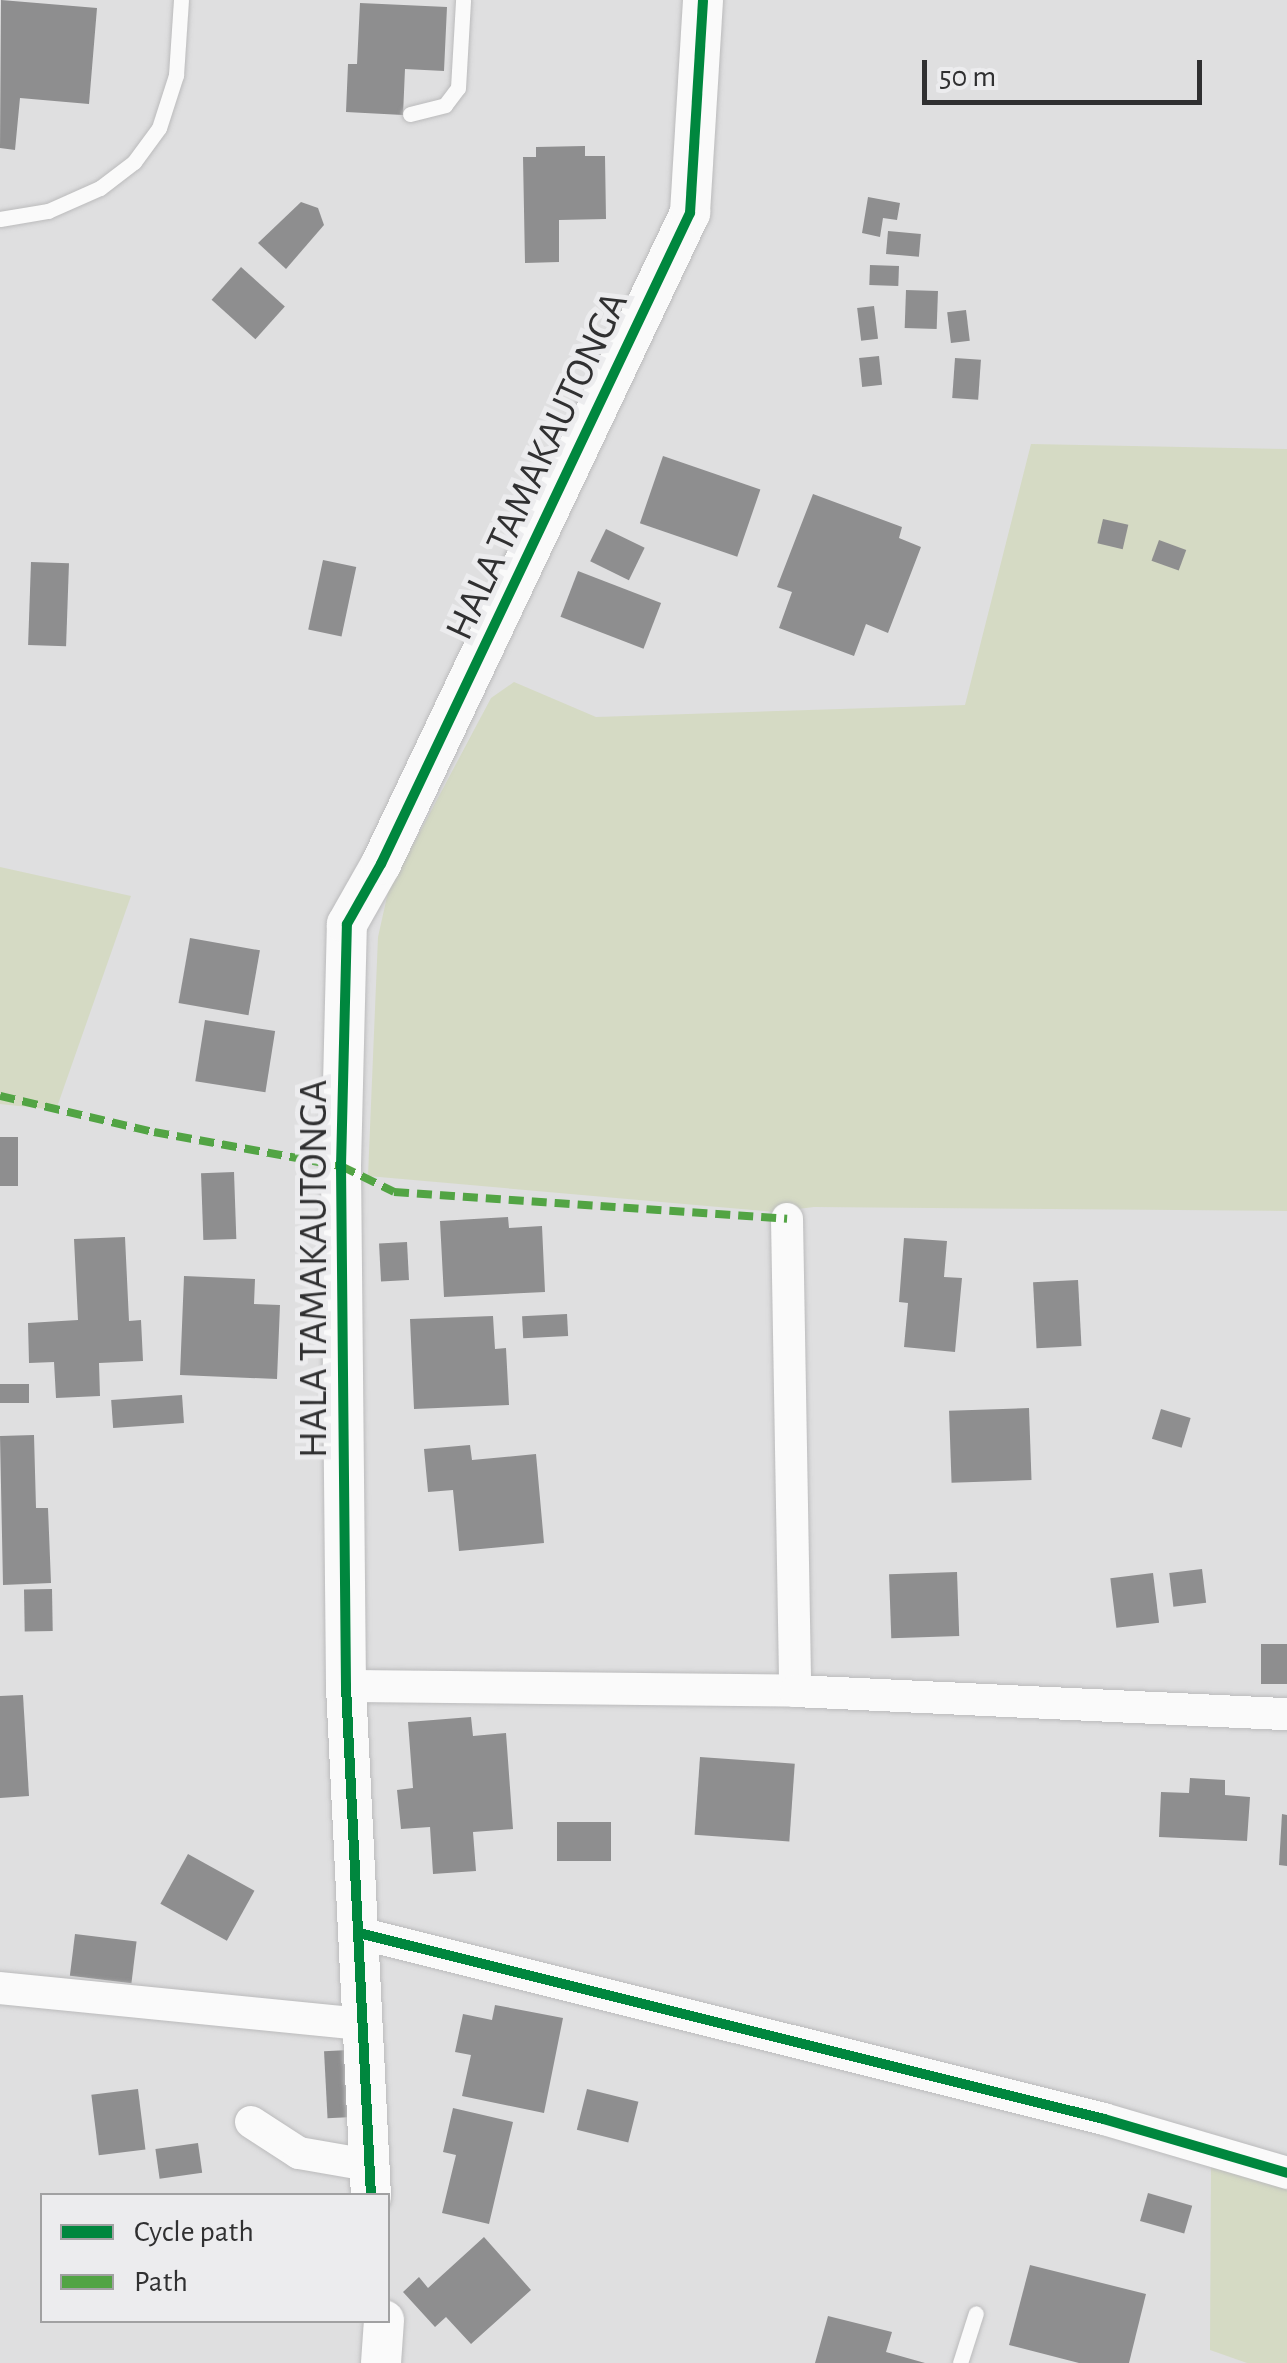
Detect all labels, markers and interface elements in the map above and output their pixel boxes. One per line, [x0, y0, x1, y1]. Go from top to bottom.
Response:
scale bar [927, 40, 1207, 102]
text: 50 m [939, 62, 996, 92]
street label: HALA TAMAKAUTONGA [435, 284, 639, 648]
street label: HALA TAMAKAUTONGA [290, 1080, 338, 1458]
legend [40, 2193, 390, 2323]
text: Cycle path [134, 2217, 254, 2247]
text: Path [134, 2267, 188, 2297]

